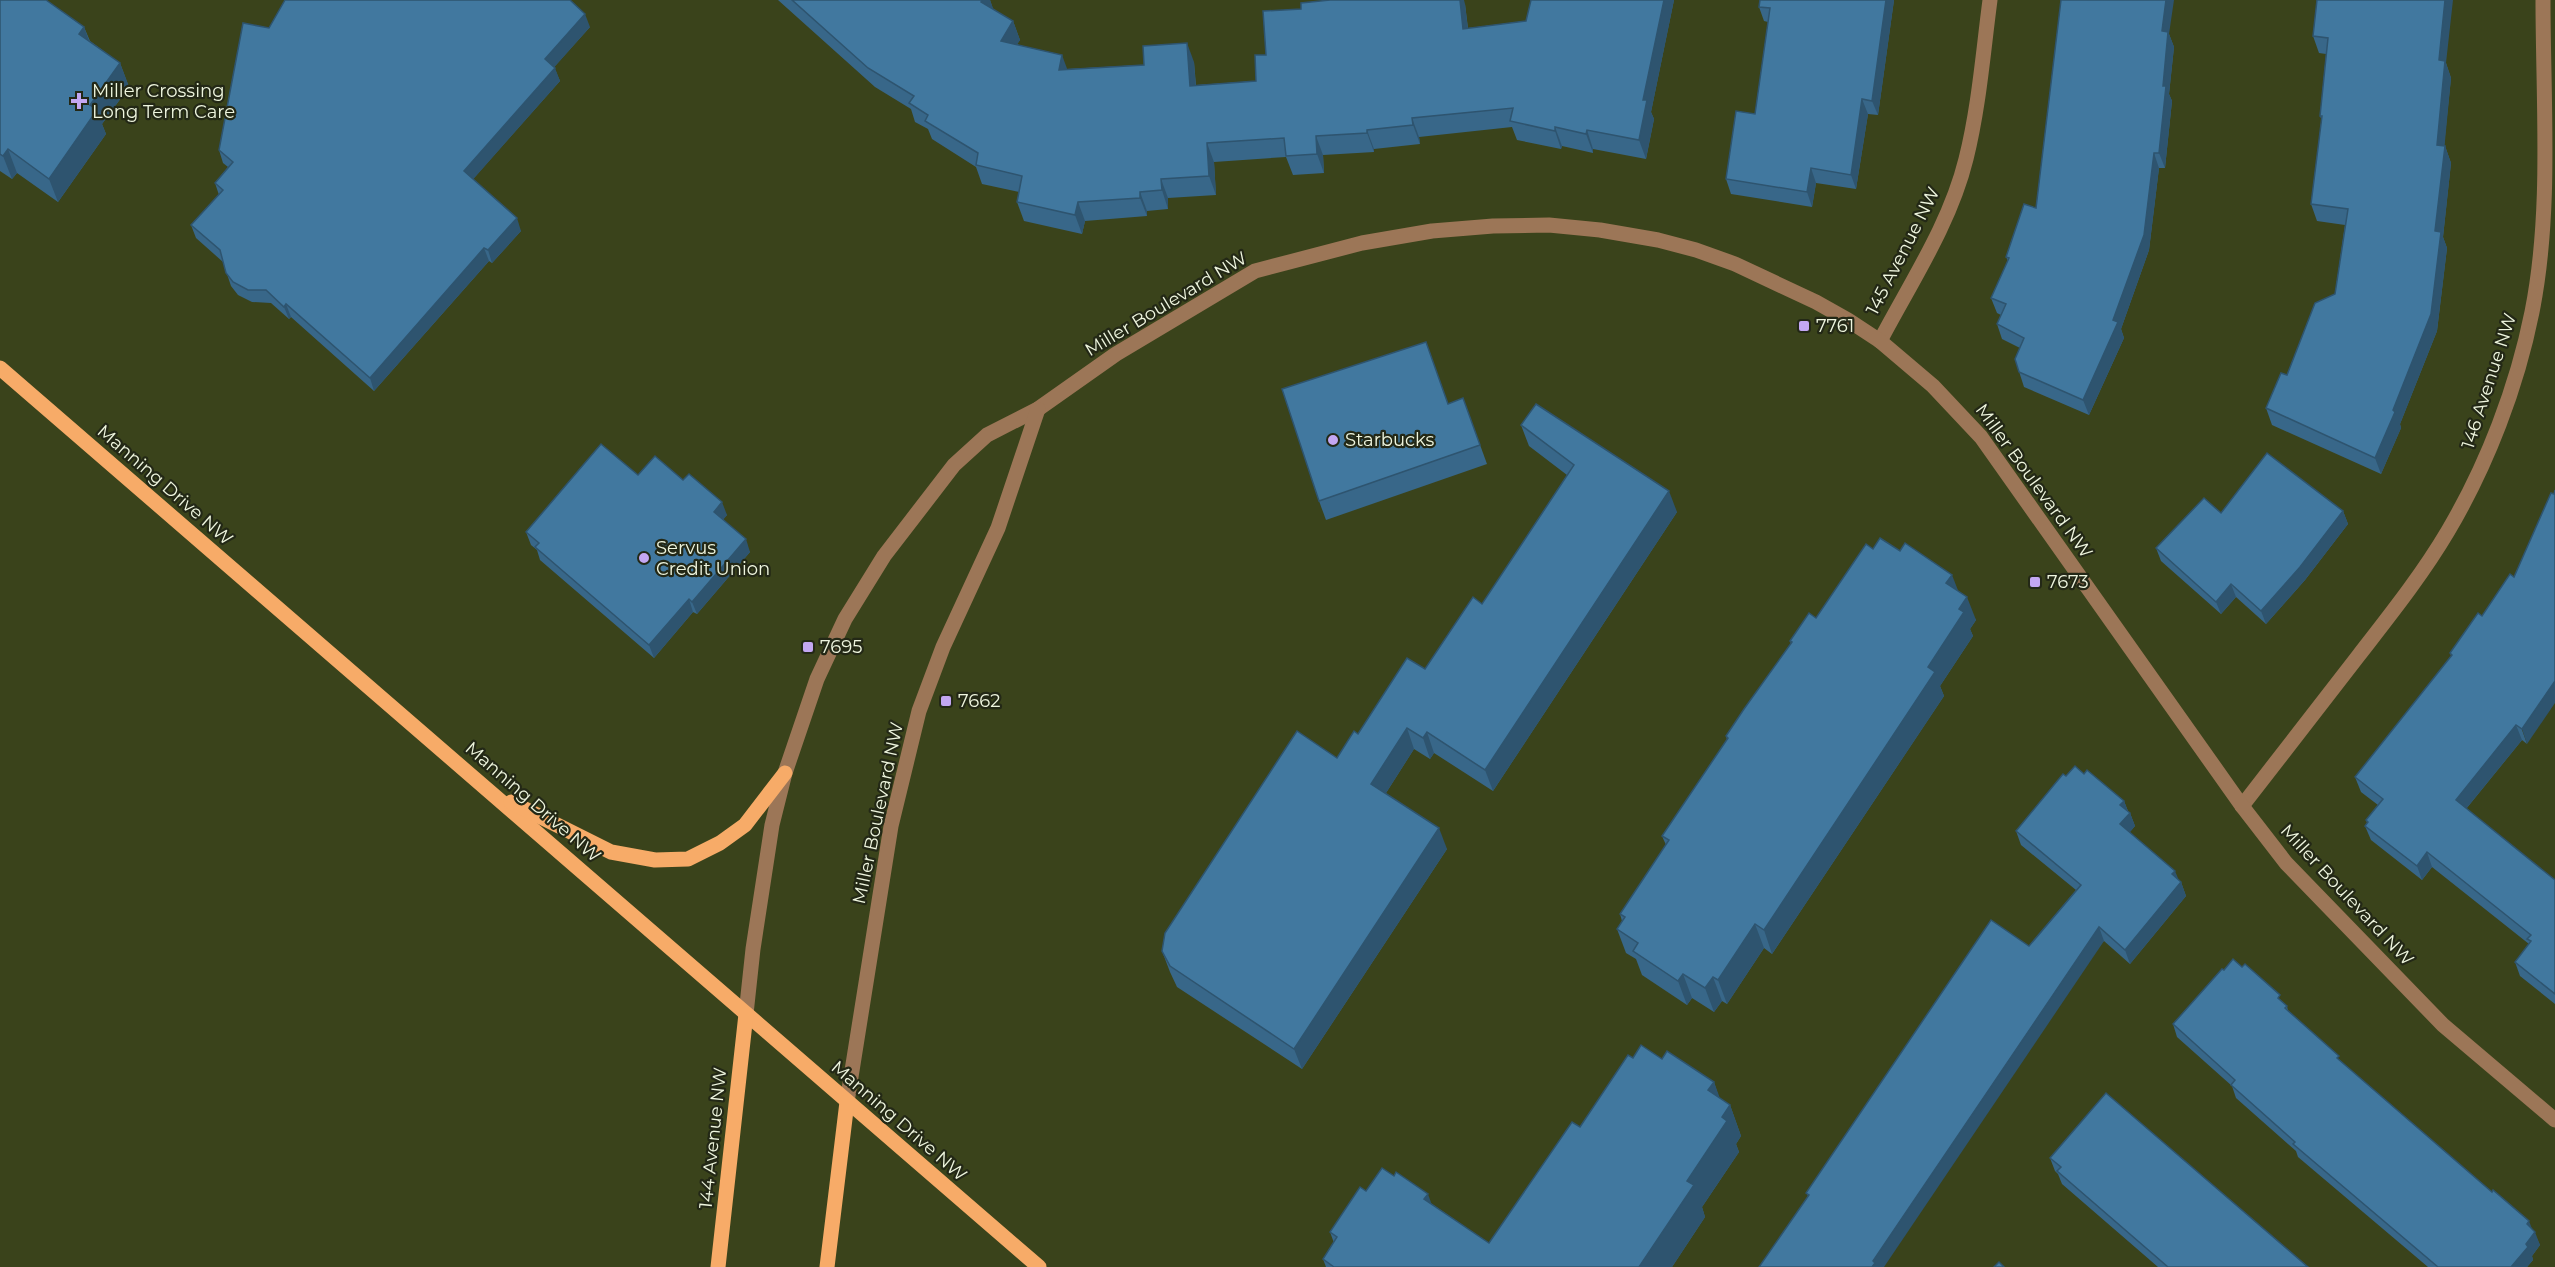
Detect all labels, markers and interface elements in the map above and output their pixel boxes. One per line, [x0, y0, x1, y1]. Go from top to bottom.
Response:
place label: Miller Crossing Long Term Care [92, 80, 235, 123]
marker: Miller Crossing Long Term Care [70, 92, 88, 110]
street label: 145 Avenue NW [1861, 184, 1945, 318]
street label: Miller Boulevard NW [1081, 247, 1251, 361]
street label: 146 Avenue NW [2457, 311, 2521, 451]
place label: 7761 [1816, 315, 1854, 337]
marker: 7761 [1797, 319, 1811, 333]
street label: Miller Boulevard NW [1971, 400, 2097, 562]
street label: Manning Drive NW [93, 420, 237, 550]
place label: Starbucks [1345, 429, 1434, 451]
marker: Starbucks [1326, 433, 1340, 447]
place label: Servus Credit Union [656, 537, 770, 580]
marker: Servus Credit Union [637, 551, 651, 565]
place label: 7673 [2047, 571, 2089, 593]
marker: 7673 [2028, 575, 2042, 589]
place label: 7695 [820, 636, 862, 658]
marker: 7695 [801, 640, 815, 654]
place label: 7662 [958, 690, 1000, 712]
marker: 7662 [939, 694, 953, 708]
street label: Miller Boulevard NW [848, 720, 908, 906]
street label: Manning Drive NW [461, 737, 605, 867]
street label: Miller Boulevard NW [2276, 820, 2418, 970]
street label: Manning Drive NW [827, 1056, 971, 1186]
street label: 144 Avenue NW [695, 1066, 731, 1210]

